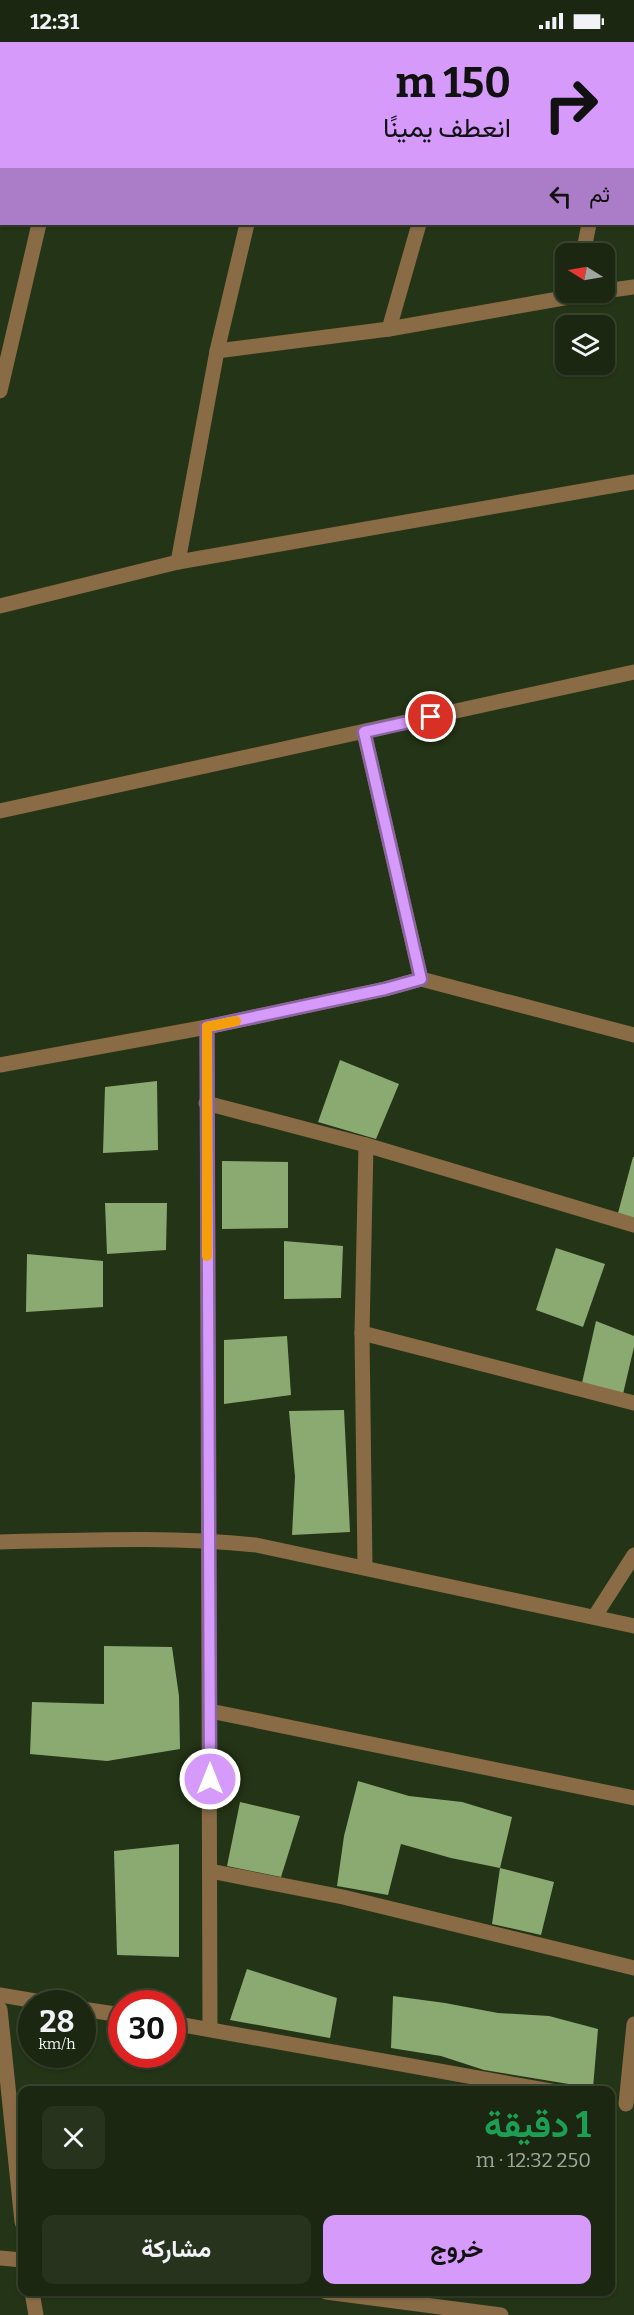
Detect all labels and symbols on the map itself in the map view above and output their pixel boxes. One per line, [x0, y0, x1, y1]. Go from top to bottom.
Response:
north arrow [555, 243, 615, 303]
pin [405, 691, 456, 742]
position arrow [178, 1747, 242, 1811]
speed limit sign: 30 [108, 1990, 186, 2068]

